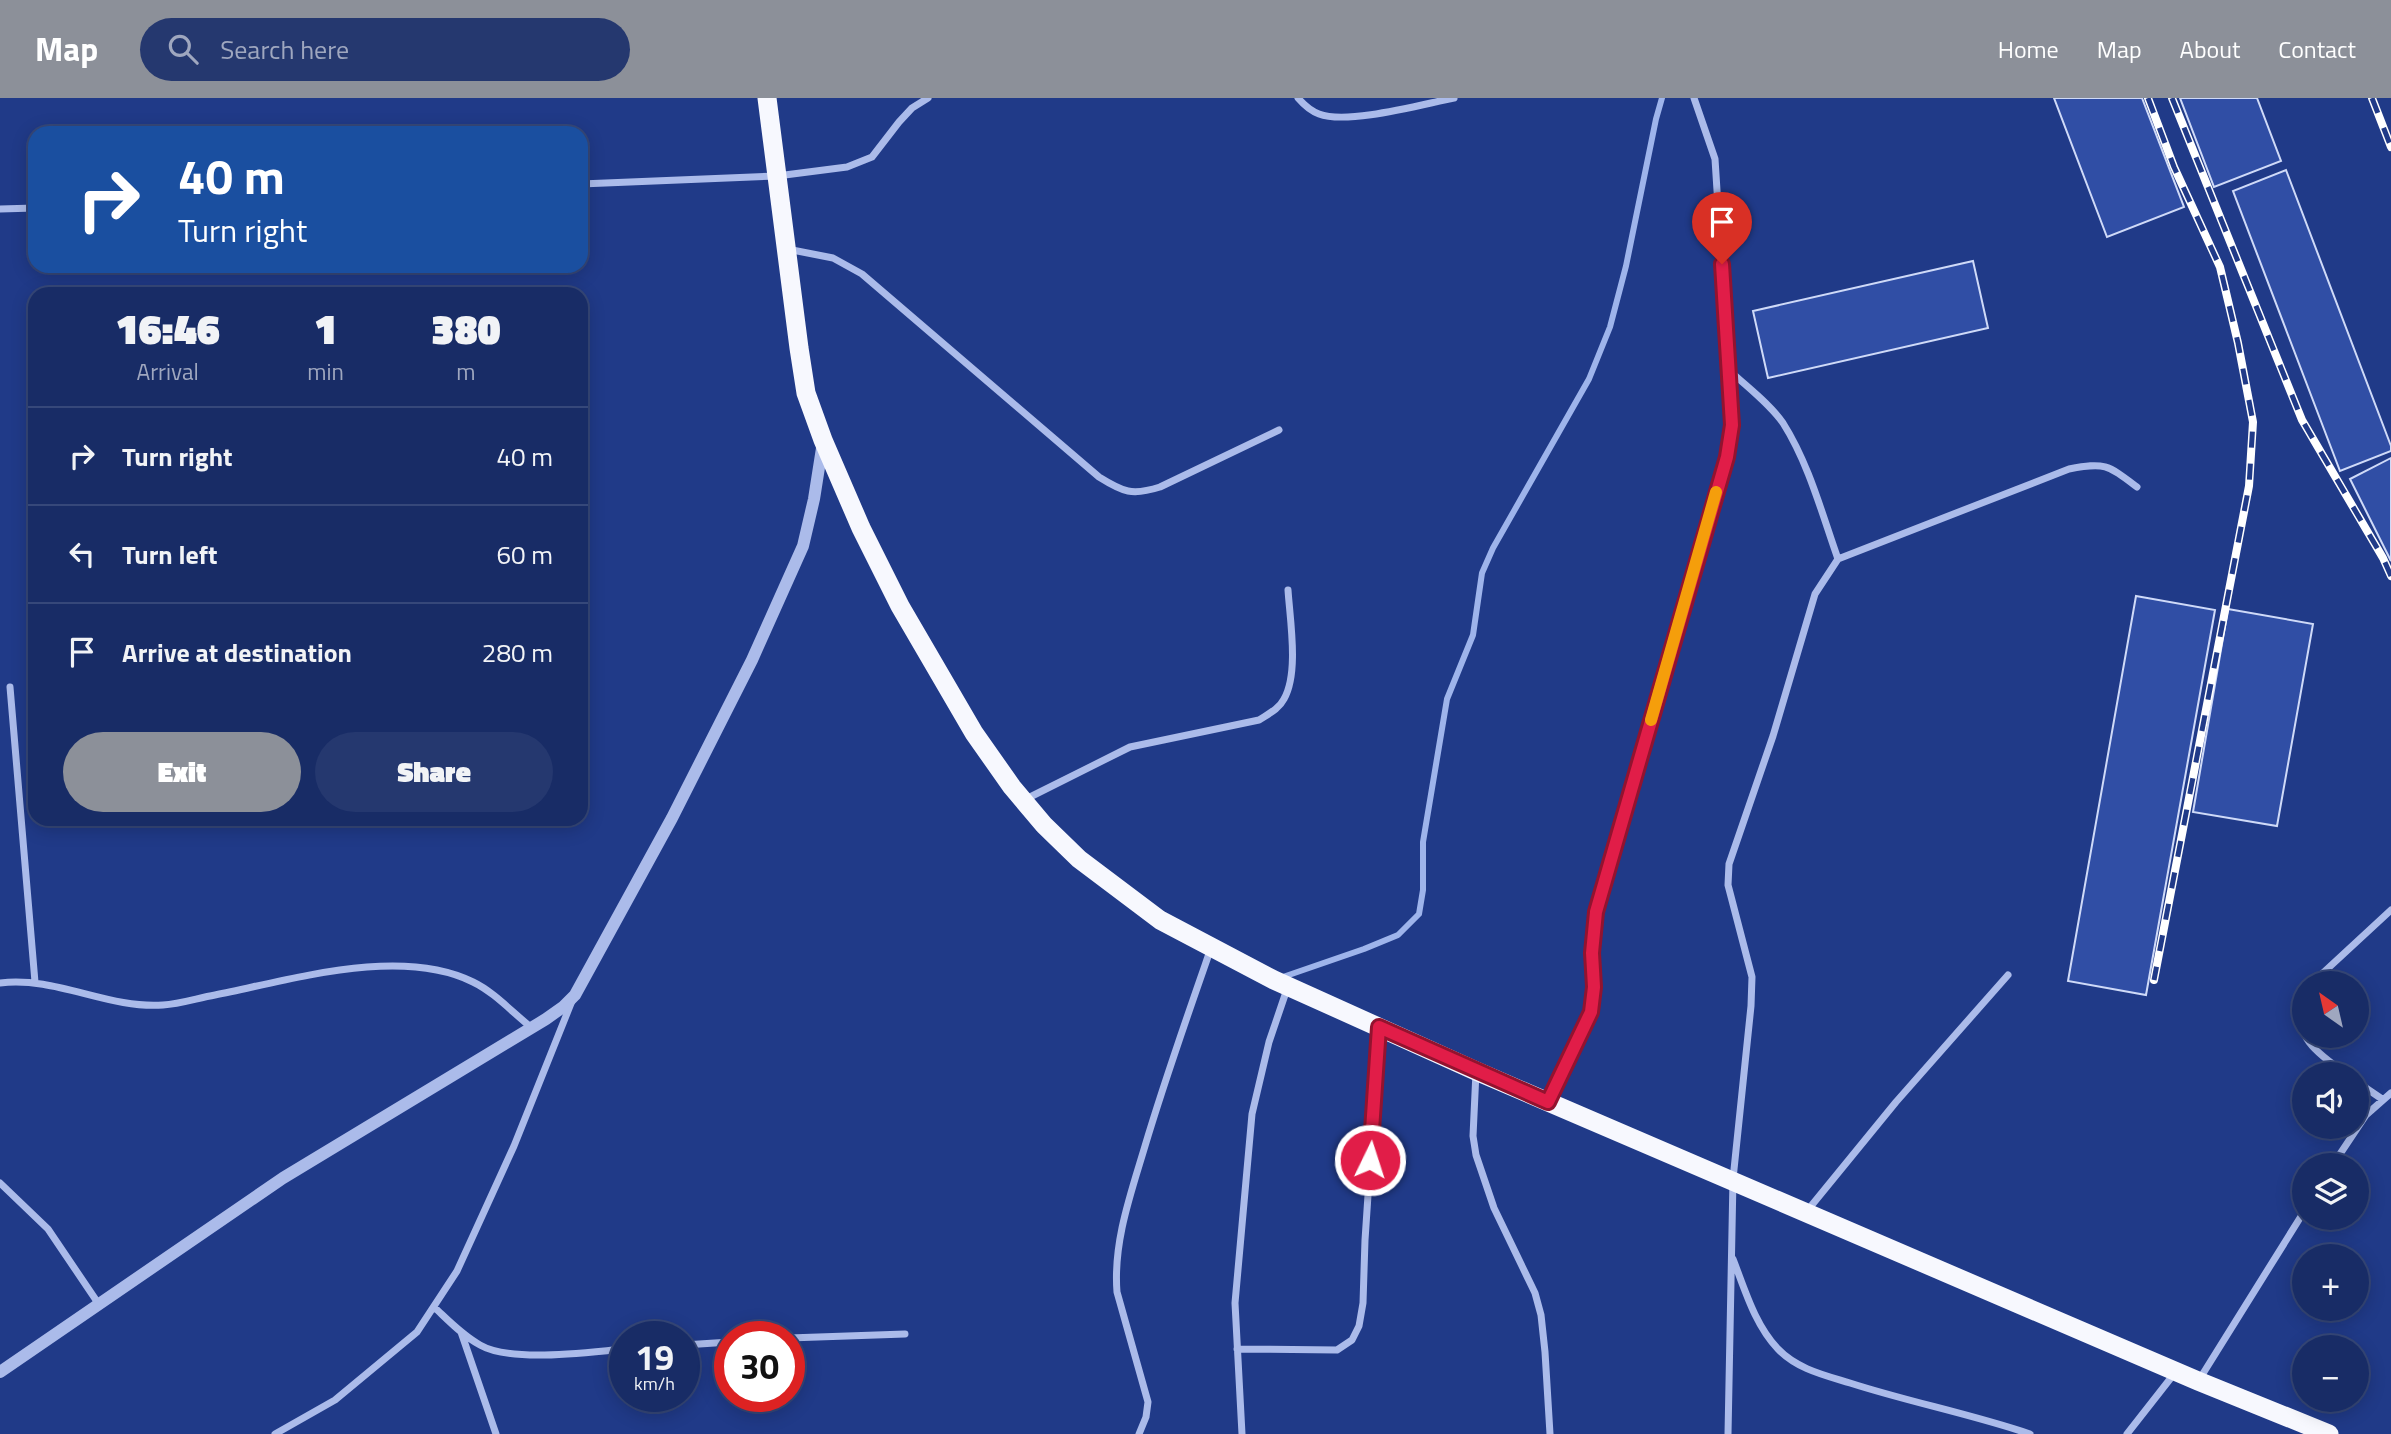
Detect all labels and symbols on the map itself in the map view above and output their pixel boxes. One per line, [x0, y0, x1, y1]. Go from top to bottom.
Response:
pin [1692, 192, 1752, 264]
north arrow [2292, 971, 2370, 1048]
position arrow [1333, 1123, 1407, 1197]
speed limit sign: 30 [714, 1321, 805, 1412]

